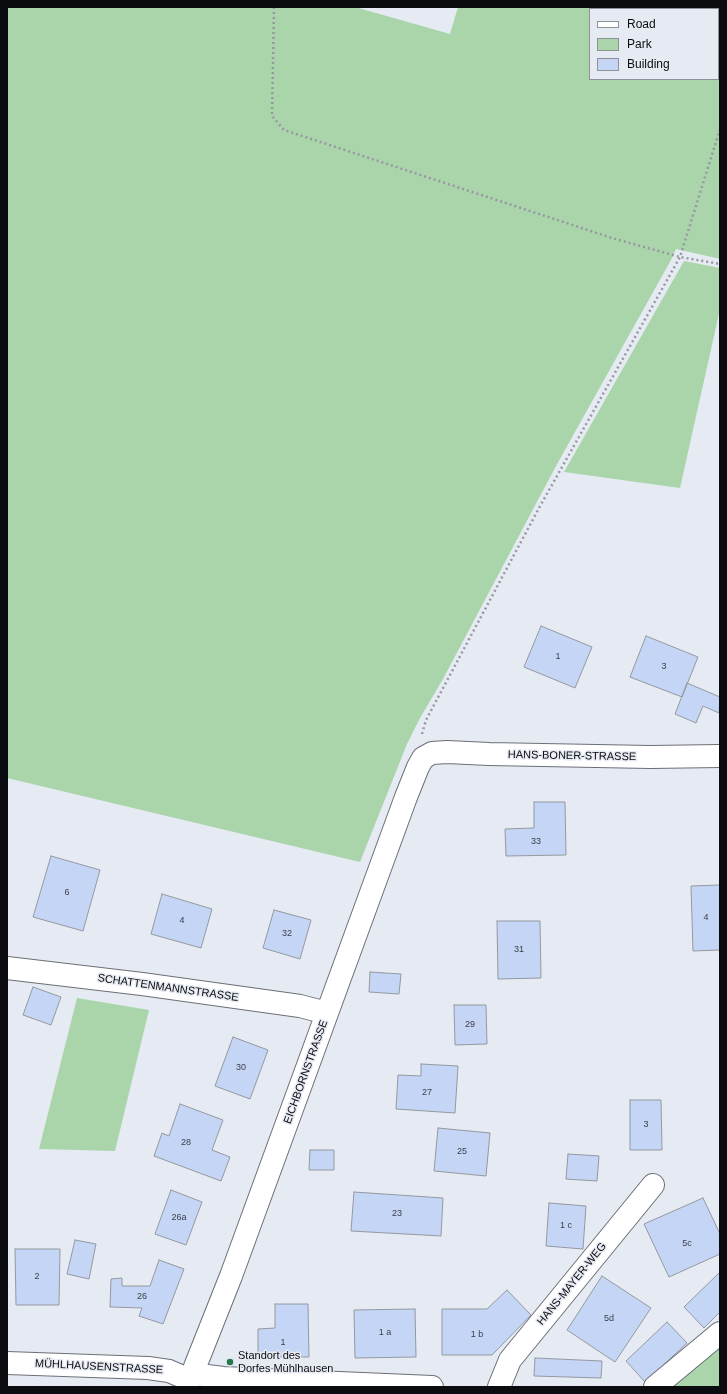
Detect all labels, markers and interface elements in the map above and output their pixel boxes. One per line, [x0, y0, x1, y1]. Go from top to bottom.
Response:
legend [589, 8, 719, 80]
text: Road [627, 17, 656, 31]
text: Park [627, 37, 652, 51]
text: Building [627, 57, 670, 71]
house number: 1 [555, 652, 561, 662]
house number: 3 [661, 662, 667, 672]
street label: HANS-BONER-STRASSE [508, 748, 636, 764]
house number: 33 [531, 837, 541, 847]
house number: 6 [64, 888, 70, 898]
house number: 4 [703, 913, 709, 923]
house number: 4 [179, 916, 185, 926]
house number: 32 [282, 929, 292, 939]
house number: 31 [514, 945, 524, 955]
street label: SCHATTENMANNSTRASSE [97, 972, 239, 1004]
street label: EICHBORNSTRASSE [281, 1018, 331, 1126]
house number: 29 [465, 1020, 475, 1030]
house number: 30 [236, 1063, 246, 1073]
house number: 27 [422, 1088, 432, 1098]
house number: 3 [643, 1120, 649, 1130]
house number: 28 [181, 1138, 191, 1148]
house number: 25 [457, 1147, 467, 1157]
house number: 23 [392, 1209, 402, 1219]
house number: 26a [171, 1213, 187, 1223]
house number: 1 c [560, 1221, 572, 1231]
house number: 5c [682, 1239, 692, 1249]
street label: HANS-MAYER-WEG [535, 1240, 609, 1328]
house number: 2 [34, 1272, 40, 1282]
house number: 26 [137, 1292, 147, 1302]
house number: 5d [604, 1314, 614, 1324]
house number: 1 a [379, 1328, 391, 1338]
house number: 1 b [471, 1330, 483, 1340]
house number: 1 [280, 1338, 286, 1348]
place label: Standort des Dorfes Mühlhausen [238, 1349, 333, 1375]
street label: MÜHLHAUSENSTRASSE [35, 1357, 163, 1377]
marker: Standort des Dorfes Mühlhausen [225, 1357, 235, 1367]

